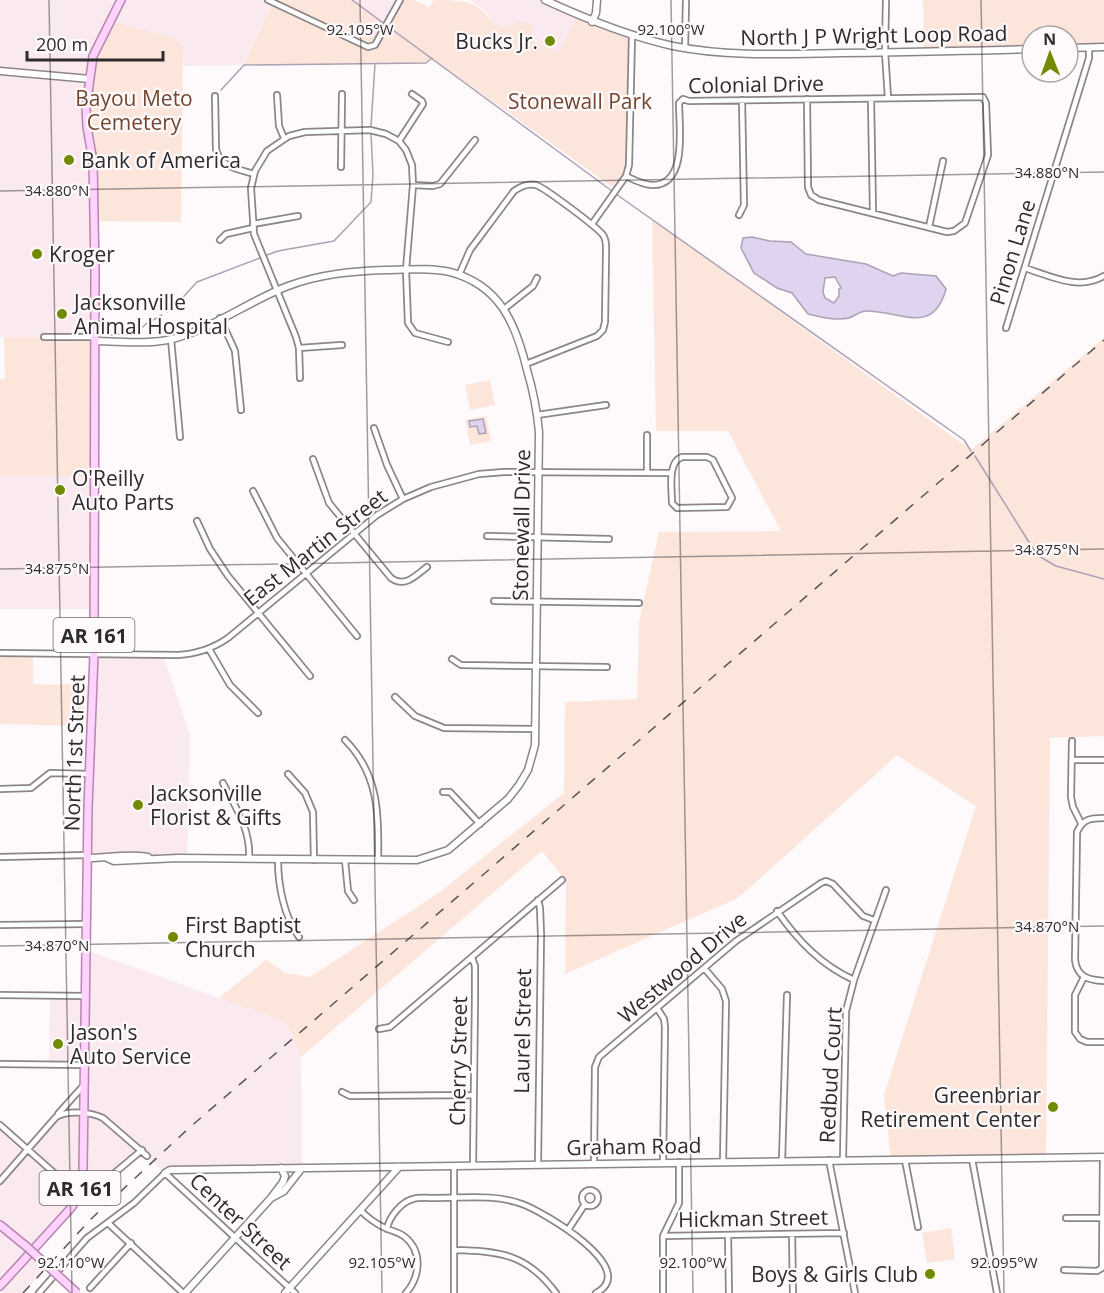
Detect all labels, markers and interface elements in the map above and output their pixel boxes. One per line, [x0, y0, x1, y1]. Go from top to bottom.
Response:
text: 92.105°W [326, 19, 394, 39]
text: 92.100°W [637, 19, 705, 39]
street label: North J P Wright Loop Road [740, 19, 1008, 51]
scale bar [27, 24, 164, 62]
north arrow [1020, 24, 1080, 84]
place label: Bucks Jr. [455, 27, 538, 55]
text: N [1043, 28, 1056, 50]
text: 200 m [36, 32, 88, 56]
marker: Bucks Jr. [543, 34, 557, 48]
street label: Colonial Drive [688, 69, 824, 99]
park label: Bayou Meto Cemetery [75, 84, 193, 136]
park label: Stonewall Park [508, 87, 652, 115]
place label: Bank of America [81, 146, 241, 174]
marker: Bank of America [62, 153, 76, 167]
text: 34.880°N [1015, 162, 1079, 182]
text: 34.880°N [25, 180, 89, 200]
street label: Pinon Lane [983, 196, 1041, 308]
place label: Kroger [49, 240, 115, 268]
marker: Kroger [30, 247, 44, 261]
place label: Jacksonville Animal Hospital [72, 288, 228, 340]
marker: Jacksonville Animal Hospital [55, 307, 69, 321]
street label: Stonewall Drive [506, 449, 536, 601]
place label: O'Reilly Auto Parts [72, 464, 174, 516]
street label: East Martin Street [237, 482, 393, 612]
marker: O'Reilly Auto Parts [53, 483, 67, 497]
text: 34.875°N [1015, 539, 1079, 559]
text: 34.875°N [25, 558, 89, 578]
road number: AR 161 [54, 618, 134, 652]
street label: North 1st Street [57, 674, 91, 832]
place label: Jacksonville Florist & Gifts [148, 779, 282, 831]
marker: Jacksonville Florist & Gifts [131, 798, 145, 812]
street label: Westwood Drive [612, 905, 752, 1029]
place label: First Baptist Church [185, 911, 301, 963]
text: 34.870°N [1015, 916, 1079, 936]
marker: First Baptist Church [166, 930, 180, 944]
text: 34.870°N [25, 935, 89, 955]
street label: Laurel Street [507, 968, 537, 1094]
street label: Cherry Street [443, 996, 473, 1126]
street label: Redbud Court [812, 1006, 848, 1144]
place label: Jason's Auto Service [68, 1018, 191, 1070]
marker: Jason's Auto Service [51, 1037, 65, 1051]
place label: Greenbriar Retirement Center [860, 1081, 1041, 1133]
marker: Greenbriar Retirement Center [1046, 1100, 1060, 1114]
street label: Graham Road [566, 1131, 702, 1161]
street label: Center Street [184, 1166, 298, 1276]
road number: AR 161 [40, 1171, 121, 1205]
street label: Hickman Street [678, 1203, 828, 1233]
text: 92.110°W [37, 1252, 105, 1272]
text: 92.105°W [348, 1252, 416, 1272]
text: 92.100°W [659, 1252, 727, 1272]
text: 92.095°W [970, 1252, 1038, 1272]
place label: Boys & Girls Club [751, 1260, 918, 1288]
marker: Boys & Girls Club [923, 1267, 937, 1281]

